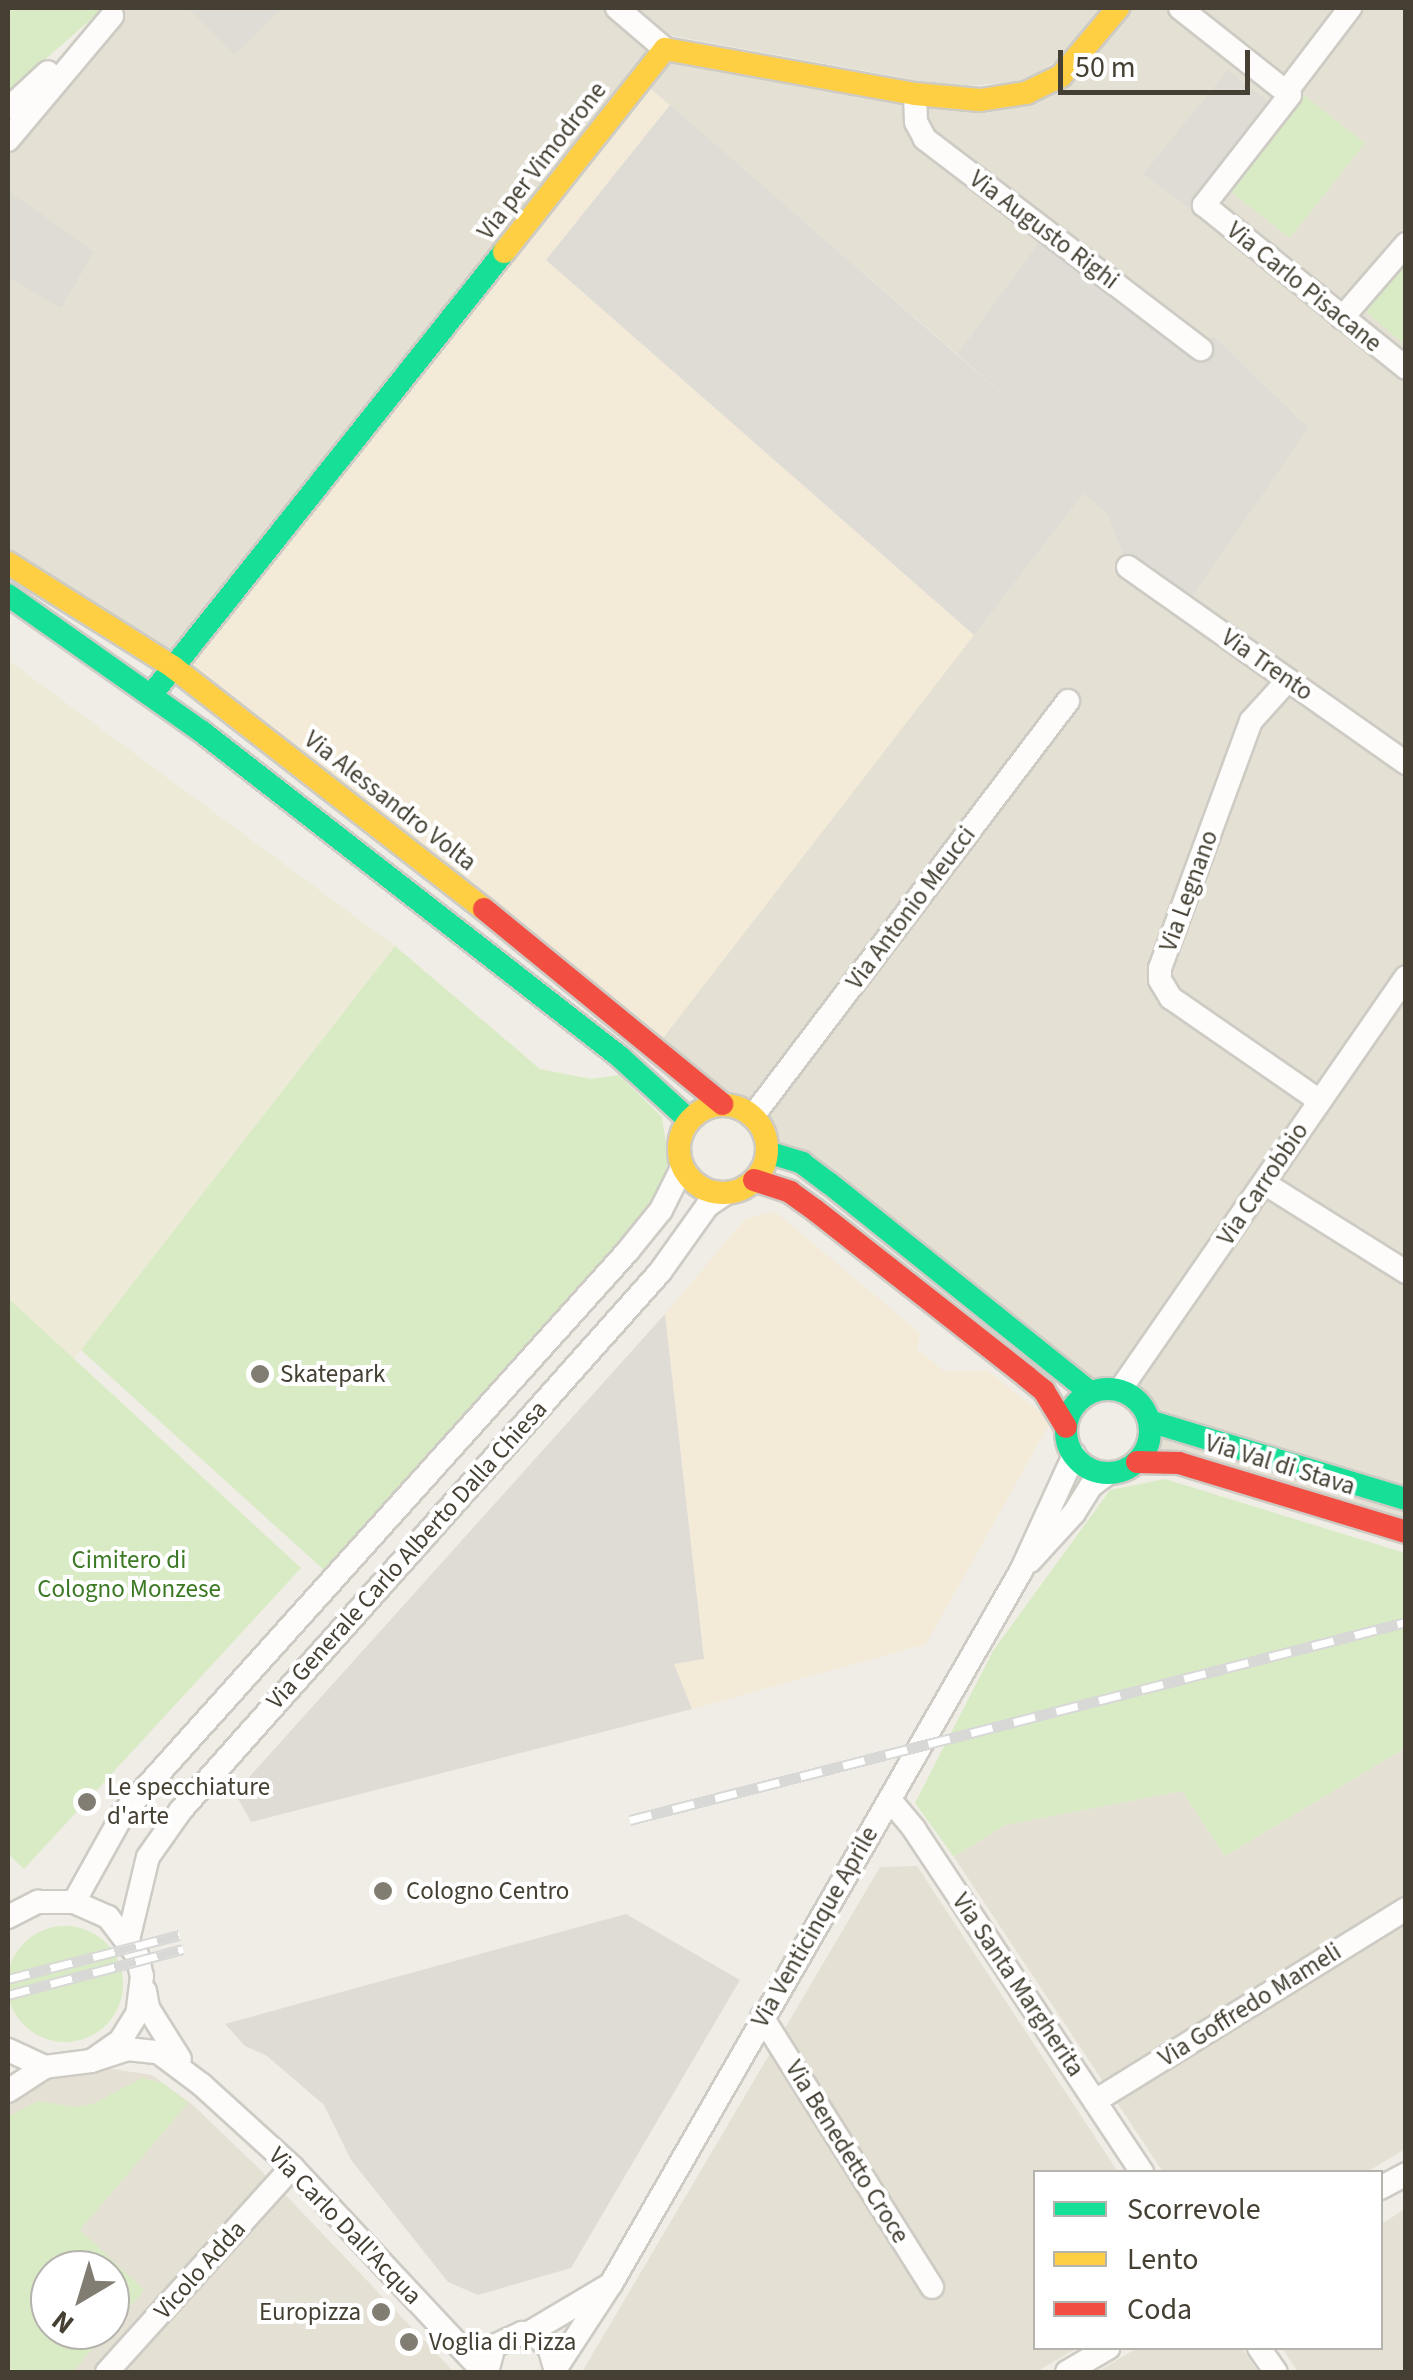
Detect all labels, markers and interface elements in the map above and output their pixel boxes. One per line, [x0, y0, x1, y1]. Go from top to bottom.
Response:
scale bar [1063, 30, 1256, 92]
text: 50 m [1075, 46, 1136, 89]
street label: Via per Vimodrone [471, 76, 613, 246]
street label: Via Augusto Righi [963, 164, 1125, 296]
street label: Via Carlo Pisacane [1221, 215, 1387, 359]
street label: Via Trento [1215, 623, 1319, 707]
street label: Via Alessandro Volta [298, 725, 482, 877]
street label: Via Antonio Meucci [840, 821, 982, 995]
street label: Via Legnano [1153, 826, 1225, 956]
street label: Via Carrobbio [1211, 1117, 1315, 1251]
place label: Skatepark [280, 1359, 385, 1389]
marker: Skatepark [249, 1363, 271, 1385]
street label: Via Generale Carlo Alberto Dalla Chiesa [260, 1395, 554, 1715]
street label: Via Val di Stava [1202, 1428, 1358, 1502]
park label: Cimitero di Cologno Monzese [37, 1546, 221, 1605]
place label: Le specchiature d'arte [107, 1773, 270, 1832]
marker: Le specchiature d'arte [76, 1791, 98, 1813]
street label: Via Venticinque Aprile [745, 1821, 885, 2033]
place label: Cologno Centro [406, 1876, 569, 1906]
marker: Cologno Centro [370, 1878, 396, 1904]
street label: Via Santa Margherita [945, 1888, 1091, 2082]
street label: Via Goffredo Mameli [1153, 1937, 1347, 2073]
street label: Via Benedetto Croce [779, 2055, 915, 2249]
street label: Via Carlo Dall'Acqua [262, 2141, 428, 2311]
legend [1033, 2170, 1383, 2350]
text: Scorrevole [1127, 2188, 1261, 2231]
street label: Vicolo Adda [148, 2215, 252, 2325]
text: Lento [1127, 2238, 1199, 2281]
north arrow [30, 2250, 130, 2350]
text: Coda [1127, 2288, 1192, 2331]
place label: Europizza [259, 2297, 361, 2327]
text: N [43, 2301, 82, 2344]
marker: Europizza [370, 2301, 392, 2323]
place label: Voglia di Pizza [429, 2327, 576, 2357]
marker: Voglia di Pizza [398, 2331, 420, 2353]

